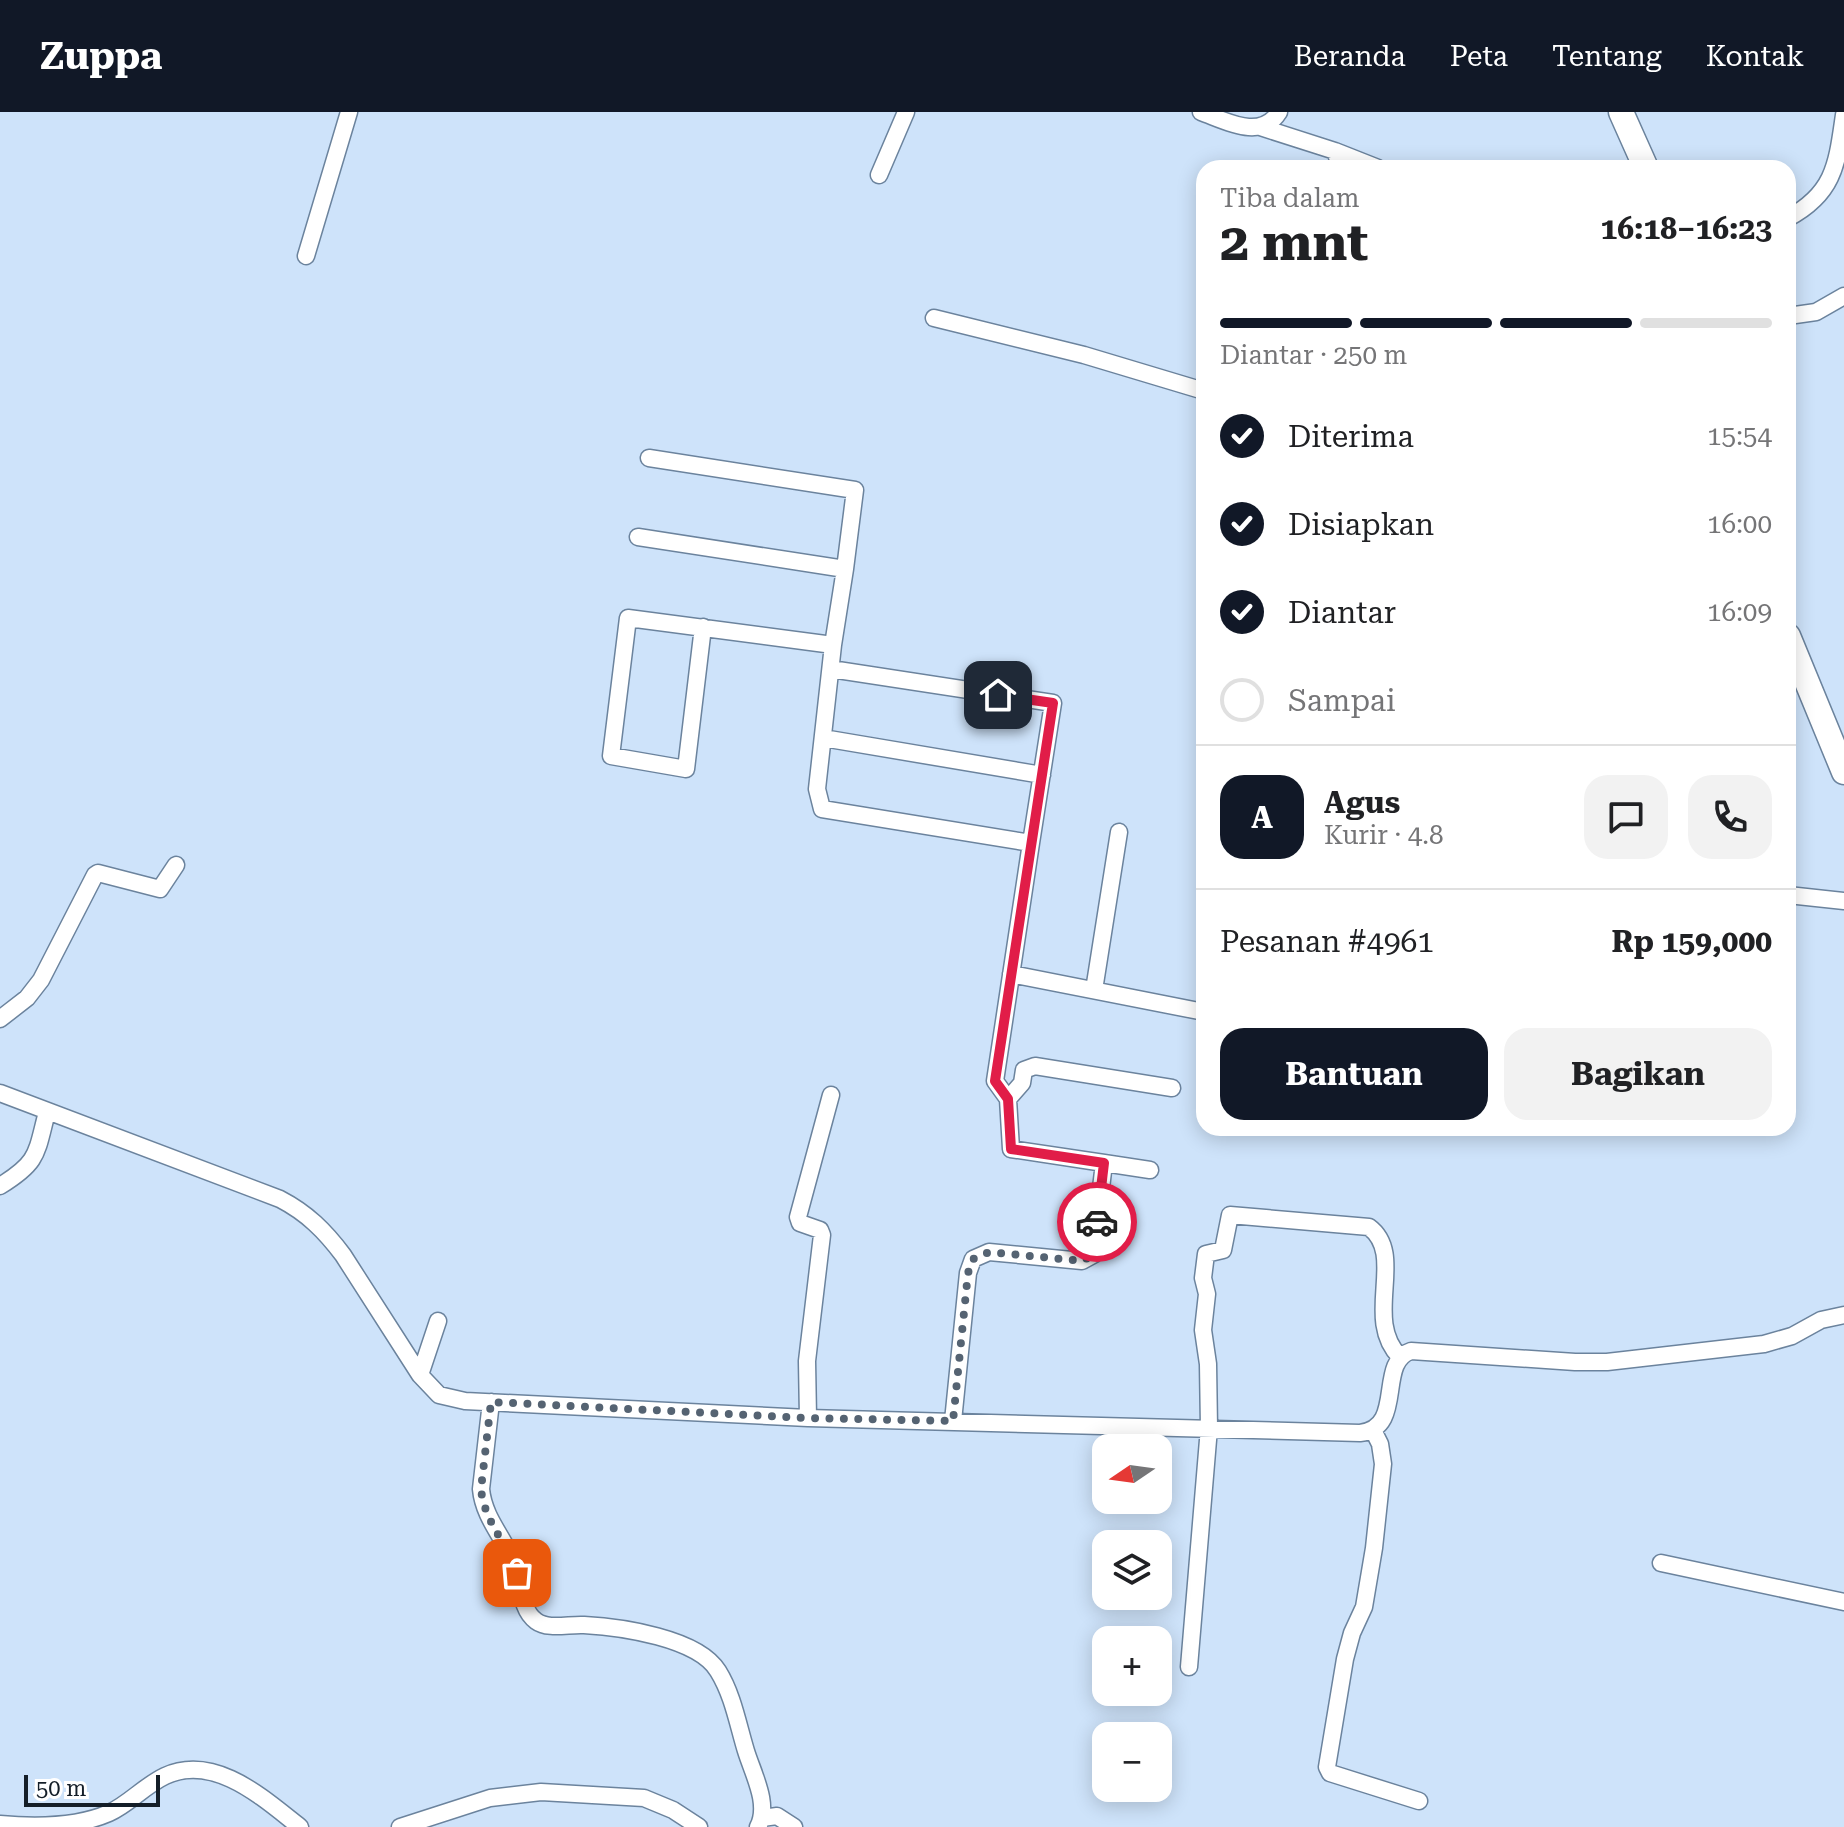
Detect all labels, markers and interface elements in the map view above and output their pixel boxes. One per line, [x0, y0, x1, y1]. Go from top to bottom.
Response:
text: Zuppa [40, 34, 162, 78]
text: Beranda [1294, 40, 1406, 73]
text: Peta [1450, 40, 1508, 73]
text: Tentang [1552, 40, 1662, 73]
text: Kontak [1706, 40, 1804, 73]
text: Tiba dalam [1220, 183, 1359, 213]
text: 16:18–16:23 [1600, 211, 1772, 246]
text: 2 mnt [1220, 212, 1368, 273]
text: Diantar · 250 m [1220, 340, 1407, 370]
icon: check [1220, 414, 1264, 458]
text: Diterima [1288, 419, 1414, 454]
text: 15:54 [1707, 421, 1772, 451]
icon: check [1220, 502, 1264, 546]
text: Disiapkan [1288, 507, 1434, 542]
text: 16:00 [1707, 509, 1772, 539]
icon: check [1220, 590, 1264, 634]
text: Diantar [1288, 595, 1396, 630]
text: 16:09 [1707, 597, 1772, 627]
pin [964, 661, 1032, 729]
icon: home [976, 673, 1020, 717]
text: Sampai [1288, 683, 1396, 718]
button: chat [1584, 775, 1668, 859]
button: phone [1688, 775, 1772, 859]
text: Agus [1324, 785, 1400, 820]
text: A [1251, 800, 1273, 835]
text: Kurir · 4.8 [1324, 820, 1444, 850]
text: Pesanan #4961 [1220, 924, 1434, 959]
text: Rp 159,000 [1611, 924, 1772, 959]
button: Bantuan [1220, 1028, 1488, 1120]
button: Bagikan [1504, 1028, 1772, 1120]
courier [1057, 1182, 1137, 1262]
icon: car [1075, 1200, 1119, 1244]
north arrow [1092, 1434, 1172, 1514]
map controls [1092, 1434, 1172, 1802]
button: layers [1092, 1530, 1172, 1610]
pin [483, 1539, 551, 1607]
icon: bag [495, 1551, 539, 1595]
button: + [1092, 1626, 1172, 1706]
button: − [1092, 1722, 1172, 1802]
scale bar [24, 1771, 160, 1807]
text: 50 m [36, 1776, 86, 1801]

